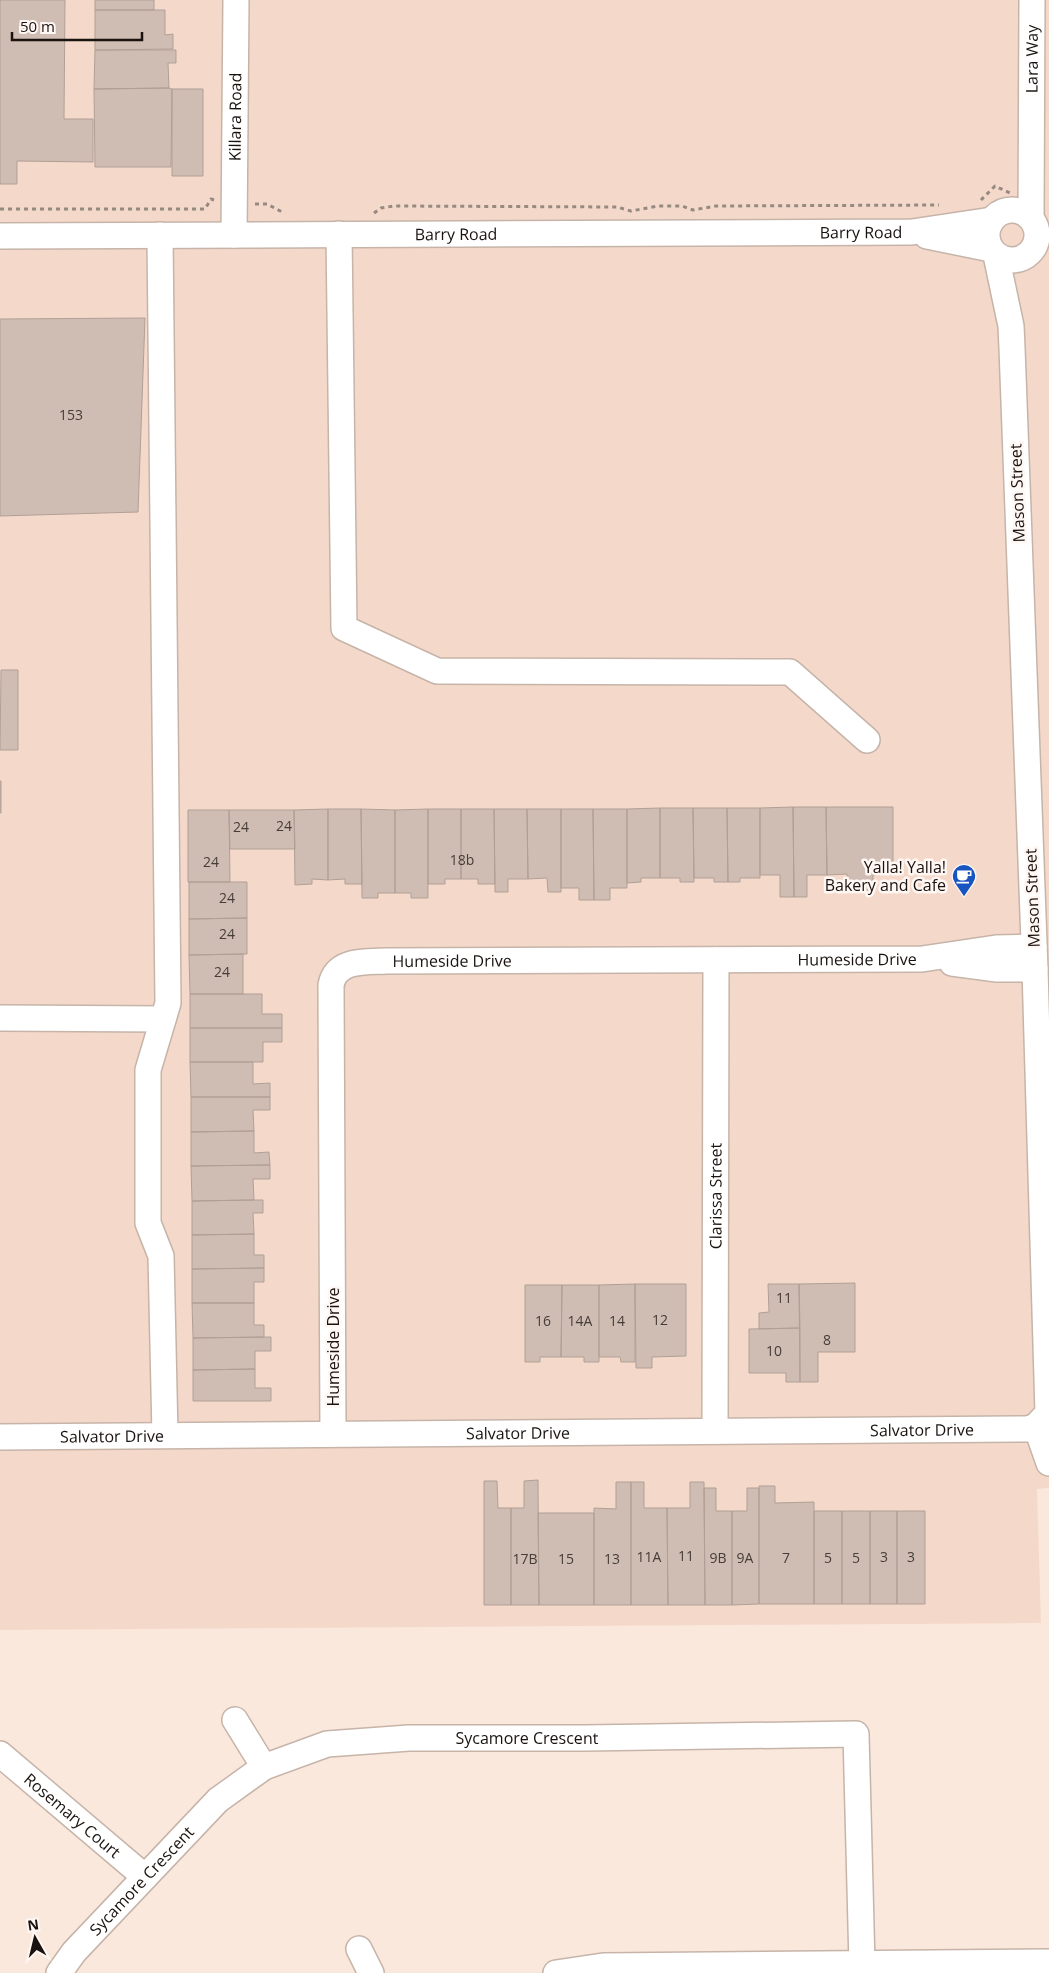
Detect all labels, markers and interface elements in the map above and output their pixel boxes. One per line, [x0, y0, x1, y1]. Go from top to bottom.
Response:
scale bar [12, 10, 142, 42]
text: 50 m [20, 16, 55, 36]
street label: Lara Way [1021, 24, 1043, 93]
street label: Killara Road [224, 73, 246, 161]
street label: Barry Road [820, 221, 902, 243]
street label: Barry Road [415, 223, 497, 245]
house number: 153 [59, 405, 83, 424]
street label: Mason Street [1004, 443, 1030, 543]
house number: 24 [276, 816, 292, 835]
house number: 24 [233, 817, 249, 836]
street label: Mason Street [1019, 848, 1045, 948]
house number: 18b [450, 850, 474, 869]
house number: 24 [203, 852, 219, 871]
place label: Yalla! Yalla! Bakery and Cafe [825, 856, 946, 896]
cafe icon: Yalla! Yalla! Bakery and Cafe [951, 863, 977, 897]
house number: 24 [219, 888, 235, 907]
house number: 24 [219, 924, 235, 943]
street label: Humeside Drive [797, 948, 917, 970]
street label: Humeside Drive [392, 950, 512, 972]
house number: 24 [214, 962, 230, 981]
street label: Clarissa Street [704, 1142, 727, 1249]
street label: Humeside Drive [322, 1287, 344, 1407]
house number: 11 [776, 1288, 792, 1307]
house number: 12 [652, 1310, 668, 1329]
house number: 16 [535, 1311, 551, 1330]
house number: 14A [568, 1311, 593, 1330]
house number: 14 [609, 1311, 625, 1330]
house number: 8 [823, 1330, 831, 1349]
house number: 10 [766, 1341, 782, 1360]
street label: Salvator Drive [870, 1418, 974, 1441]
street label: Salvator Drive [466, 1422, 570, 1444]
street label: Salvator Drive [60, 1425, 164, 1448]
house number: 11 [678, 1546, 694, 1565]
house number: 11A [637, 1547, 662, 1566]
house number: 3 [880, 1547, 888, 1566]
house number: 3 [907, 1547, 915, 1566]
house number: 9B [709, 1548, 727, 1567]
house number: 9A [737, 1548, 754, 1567]
house number: 7 [782, 1548, 790, 1567]
house number: 5 [824, 1548, 832, 1567]
house number: 5 [852, 1548, 860, 1567]
house number: 17B [512, 1549, 538, 1568]
house number: 15 [558, 1549, 574, 1568]
house number: 13 [604, 1549, 620, 1568]
street label: Sycamore Crescent [455, 1727, 599, 1749]
street label: Rosemary Court [19, 1768, 126, 1863]
street label: Sycamore Crescent [84, 1821, 199, 1940]
north arrow [10, 1913, 60, 1963]
text: N [26, 1914, 40, 1935]

